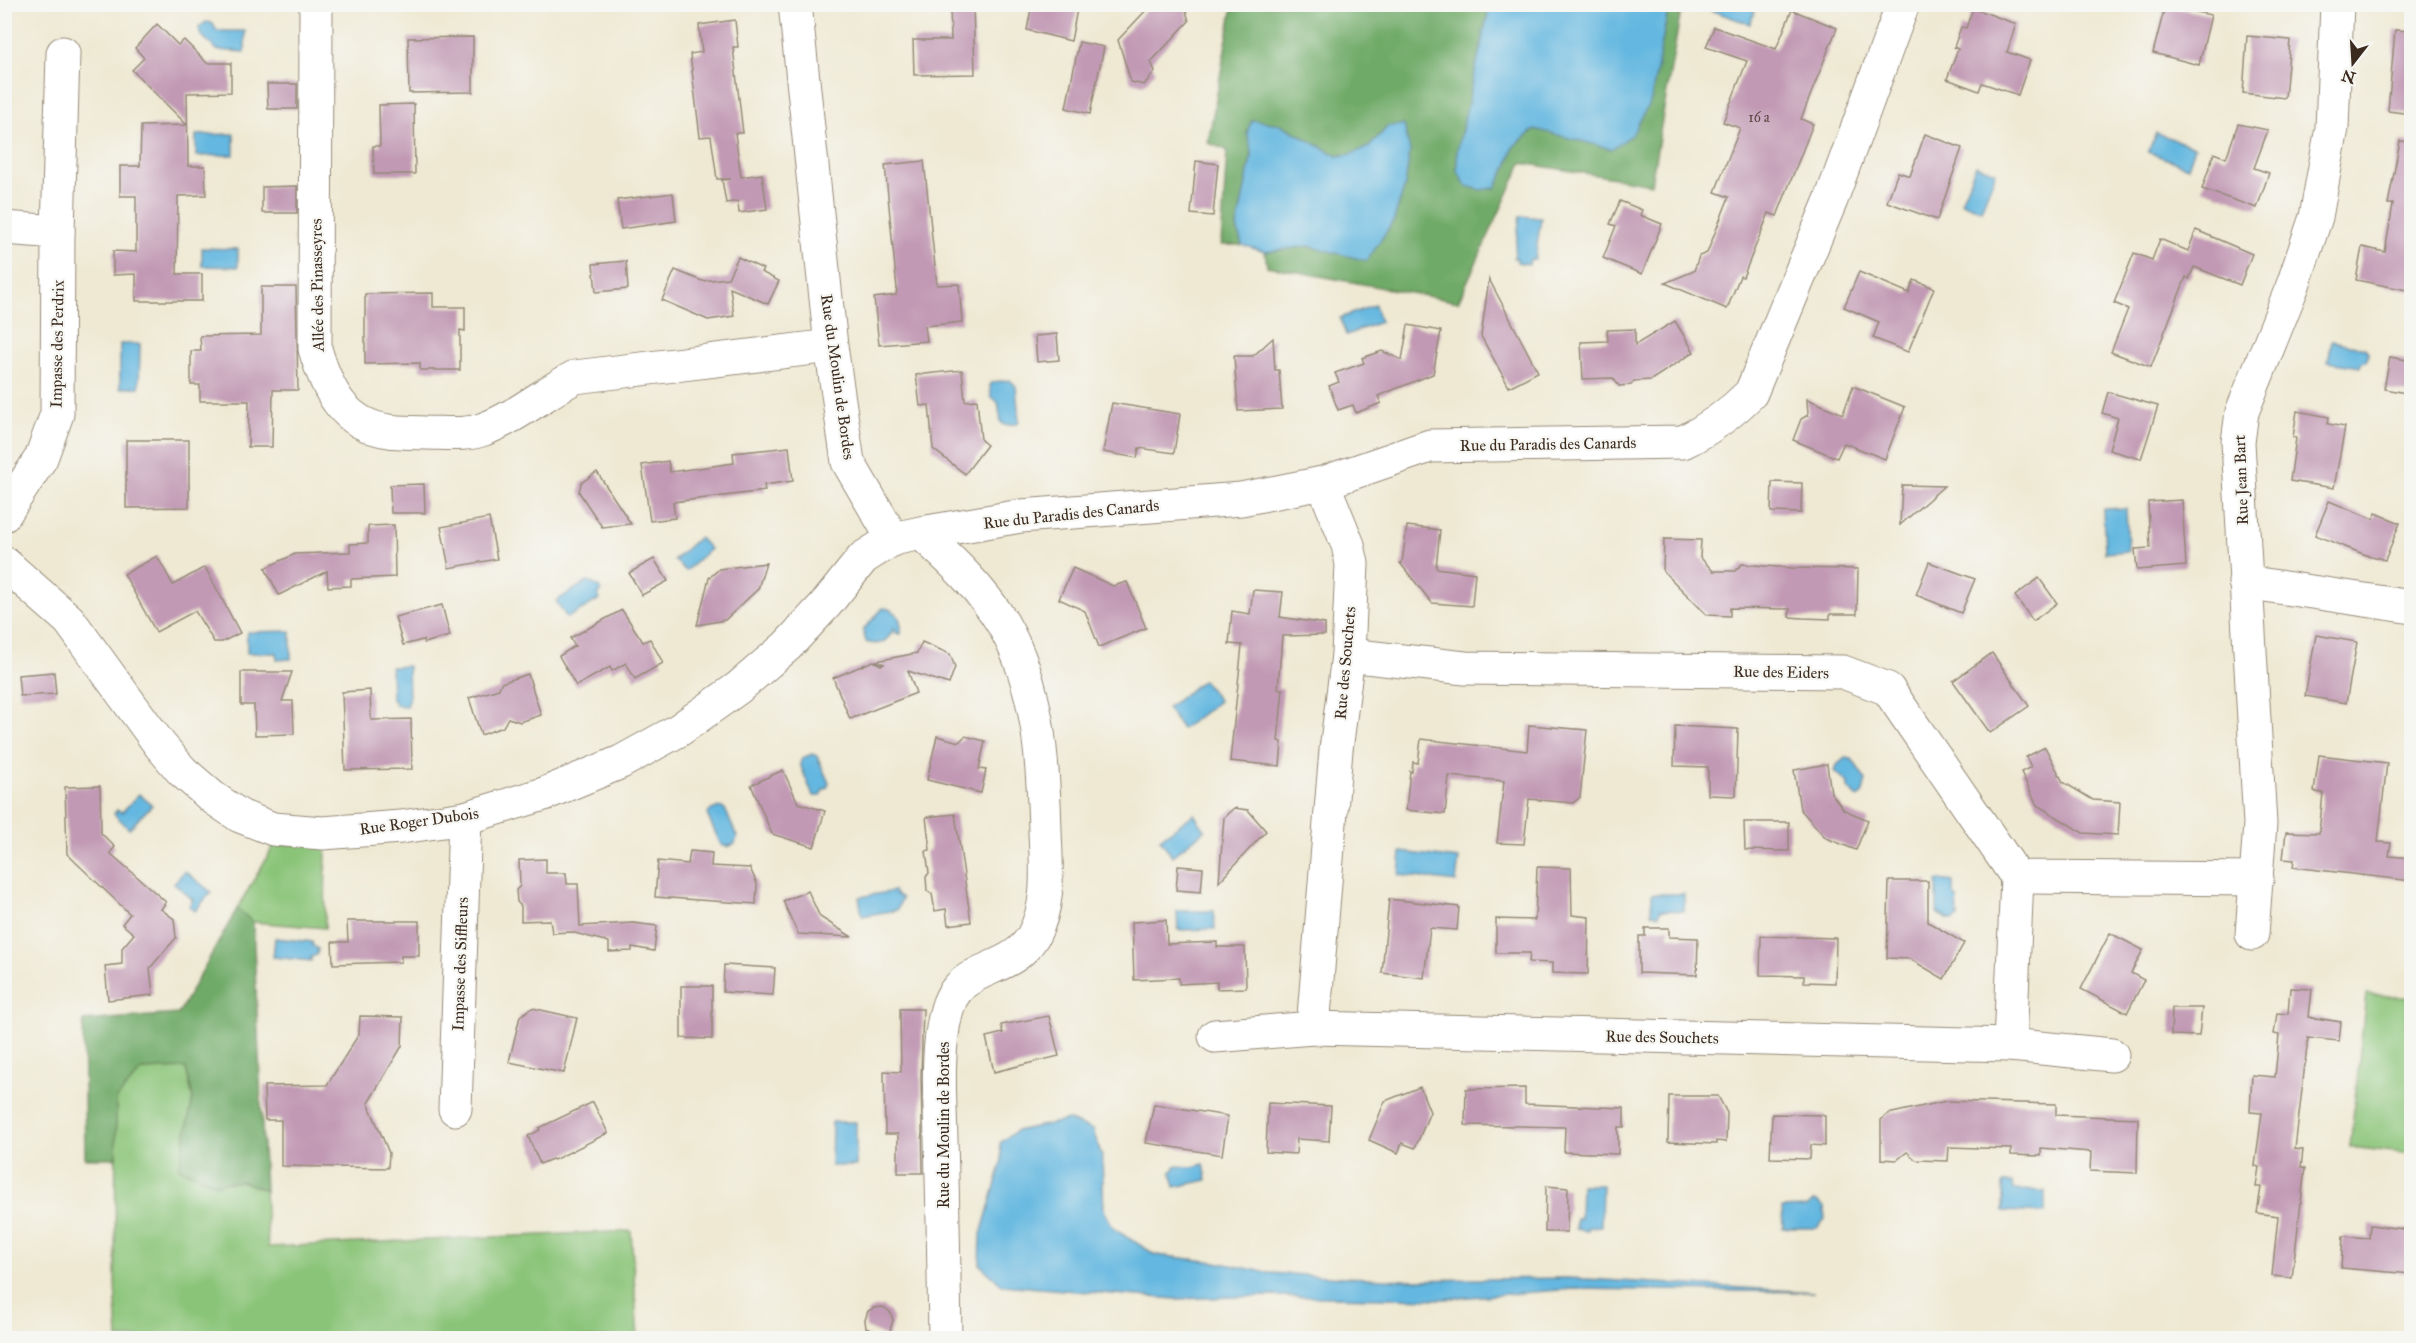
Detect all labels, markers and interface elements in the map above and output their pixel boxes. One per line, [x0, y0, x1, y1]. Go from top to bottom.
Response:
north arrow [2323, 33, 2383, 93]
text: N [2339, 66, 2358, 88]
house number: 16 a [1748, 109, 1770, 126]
street label: Allée des Pinasseyres [306, 218, 328, 353]
street label: Impasse des Perdrix [46, 280, 68, 408]
street label: Rue du Moulin de Bordes [817, 293, 859, 461]
street label: Rue du Paradis des Canards [1459, 433, 1637, 455]
street label: Rue Jean Bart [2230, 434, 2253, 526]
street label: Rue du Paradis des Canards [982, 495, 1160, 533]
street label: Rue des Souchets [1331, 606, 1359, 720]
street label: Rue des Eiders [1733, 662, 1829, 682]
street label: Rue Roger Dubois [358, 803, 480, 840]
street label: Impasse des Siffleurs [448, 897, 472, 1031]
street label: Rue des Souchets [1605, 1027, 1719, 1047]
street label: Rue du Moulin de Bordes [934, 1041, 953, 1208]

